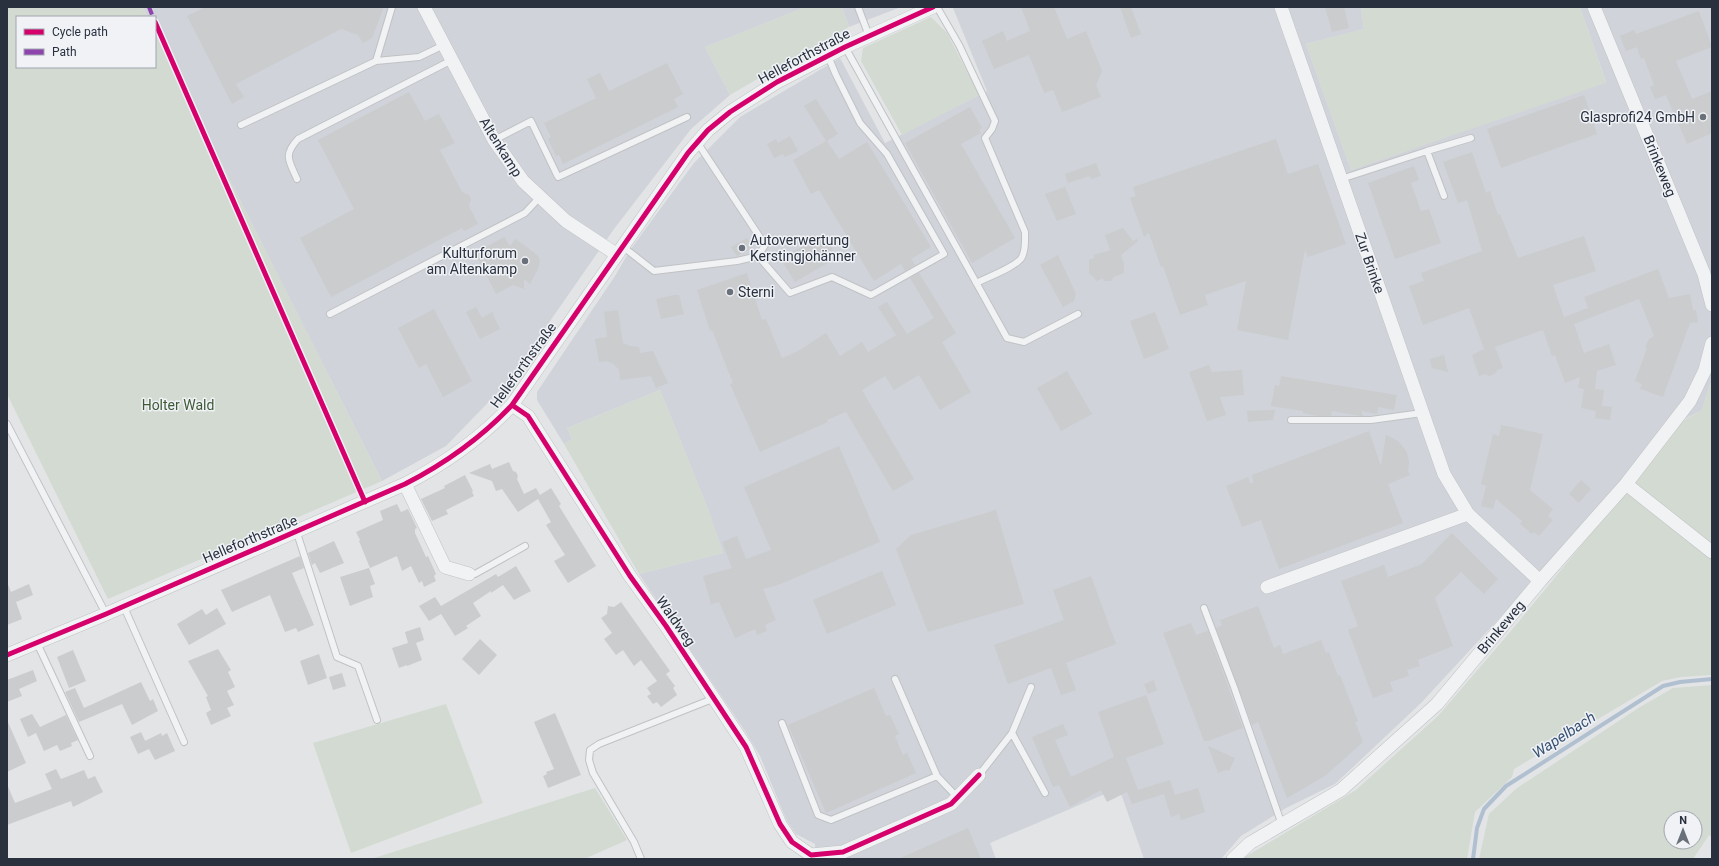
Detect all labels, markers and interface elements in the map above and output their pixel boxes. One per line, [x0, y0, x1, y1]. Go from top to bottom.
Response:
legend [16, 16, 156, 68]
text: Cycle path [52, 25, 108, 39]
street label: Helleforthstraße [755, 25, 853, 87]
text: Path [52, 45, 77, 59]
place label: Glasprofi24 GmbH [1580, 109, 1695, 125]
marker: Glasprofi24 GmbH [1698, 112, 1708, 122]
street label: Altenkamp [476, 114, 526, 180]
street label: Brinkeweg [1640, 133, 1680, 199]
street label: Zur Brinke [1352, 231, 1388, 295]
place label: Autoverwertung Kerstingjohänner [750, 232, 856, 264]
marker: Autoverwertung Kerstingjohänner [737, 243, 747, 253]
place label: Kulturforum am Altenkamp [427, 245, 517, 277]
marker: Kulturforum am Altenkamp [520, 256, 530, 266]
place label: Sterni [738, 284, 774, 300]
marker: Sterni [725, 287, 735, 297]
street label: Helleforthstraße [487, 319, 559, 411]
park label: Holter Wald [142, 397, 214, 413]
street label: Helleforthstraße [200, 512, 300, 566]
street label: Waldweg [653, 593, 699, 649]
street label: Brinkeweg [1474, 597, 1528, 657]
water label: Wapelbach [1529, 708, 1599, 762]
north arrow [1663, 810, 1703, 850]
text: N [1679, 814, 1687, 827]

